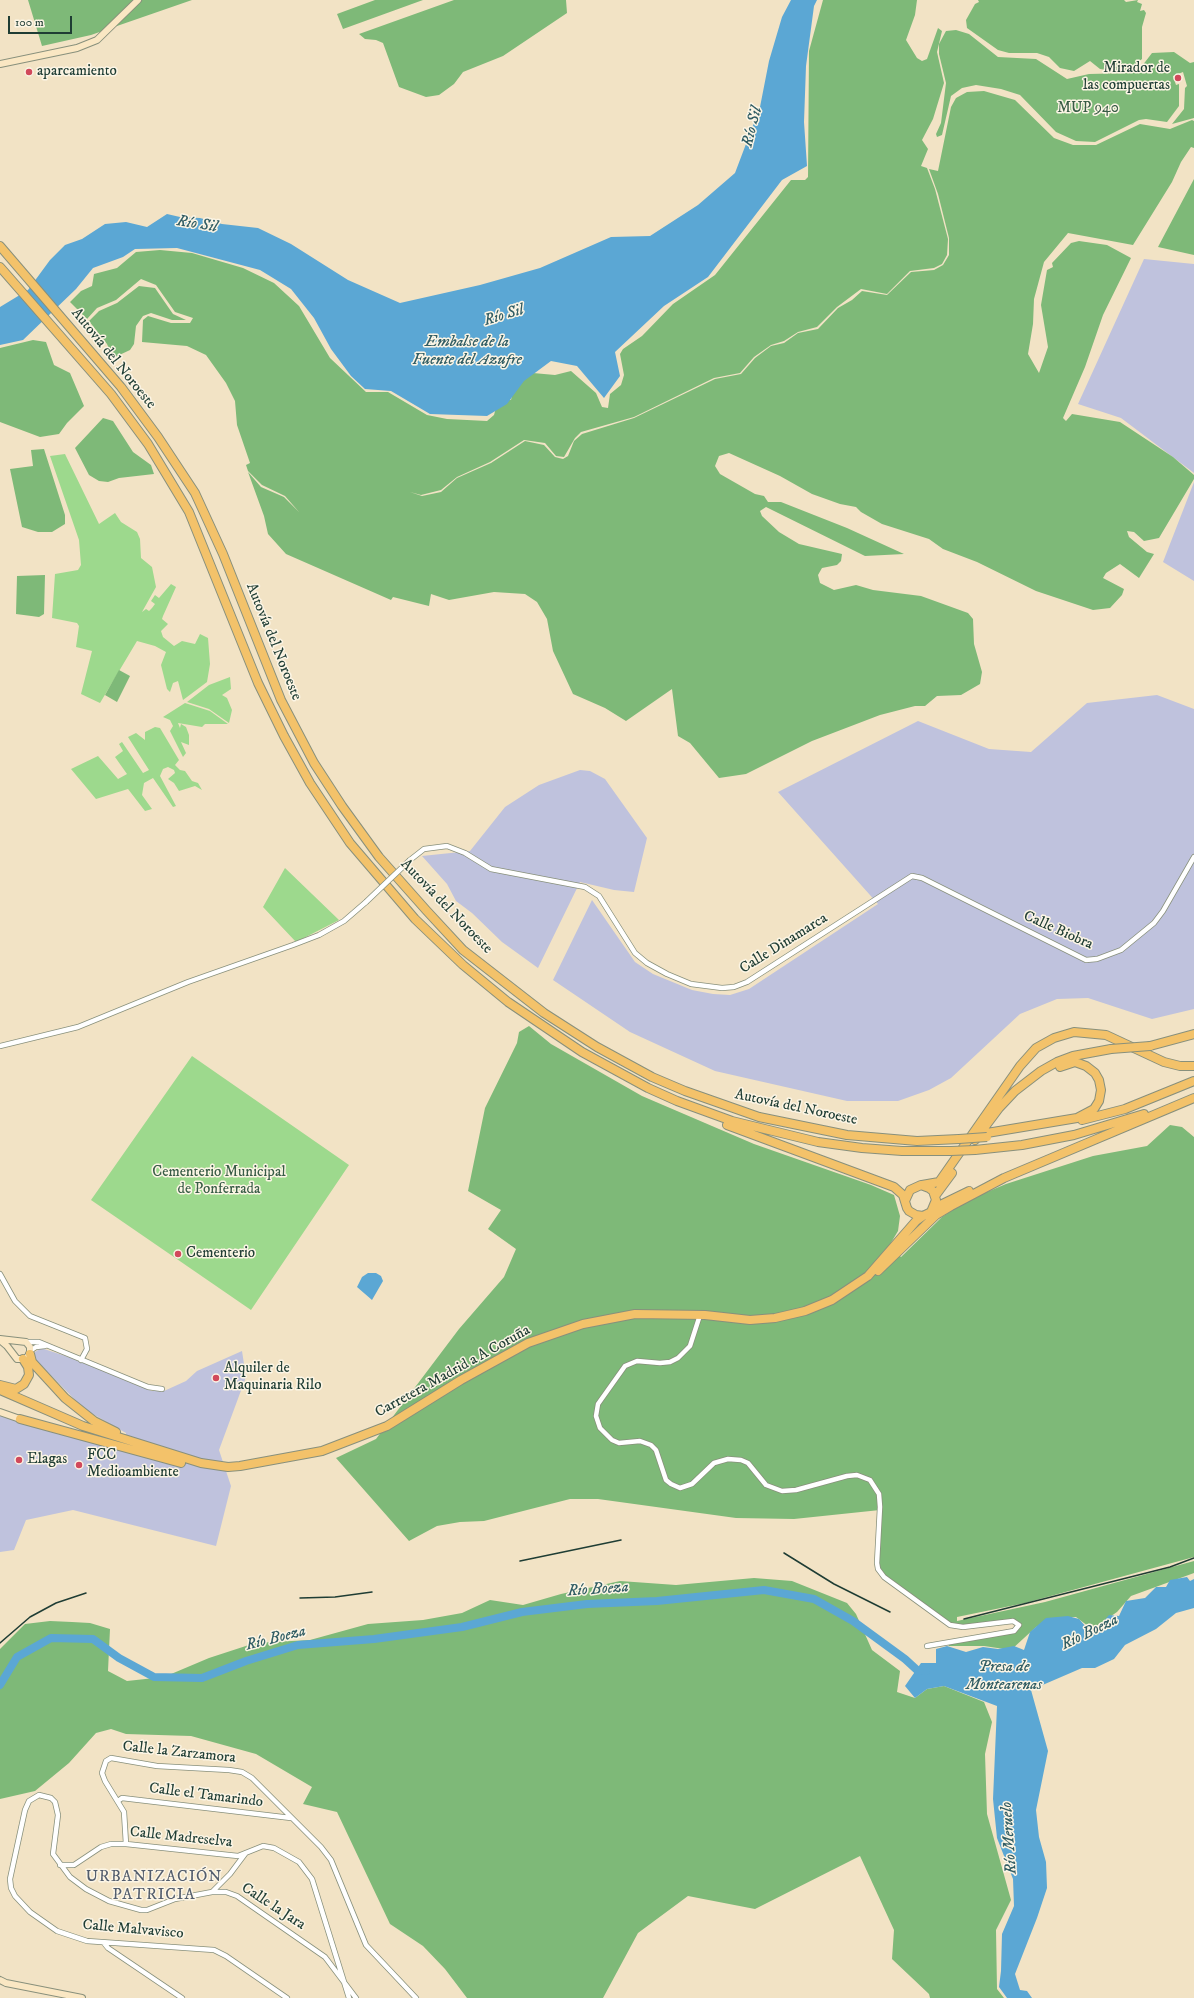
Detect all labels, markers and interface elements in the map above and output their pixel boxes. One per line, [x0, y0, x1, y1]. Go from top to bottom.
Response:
scale bar [10, 8, 74, 34]
text: 100 m [15, 15, 44, 30]
place label: Mirador de las compuertas [1083, 60, 1170, 95]
place label: aparcamiento [37, 63, 117, 81]
marker: aparcamiento [24, 67, 34, 77]
marker: Mirador de las compuertas [1173, 73, 1183, 83]
park label: MUP 940 [1057, 100, 1119, 118]
water label: Río Sil [739, 105, 767, 149]
water label: Río Sil [175, 212, 219, 238]
water label: Río Sil [482, 301, 526, 331]
street label: Autovía del Noroeste [67, 305, 159, 413]
water label: Embalse de la Fuente del Azufre [412, 333, 522, 371]
street label: Autovía del Noroeste [241, 581, 305, 703]
street label: Autovía del Noroeste [396, 856, 496, 958]
street label: Calle Biobra [1020, 908, 1096, 954]
street label: Calle Dinamarca [737, 910, 831, 978]
street label: Autovía del Noroeste [733, 1086, 859, 1130]
park label: Cementerio Municipal de Ponferrada [152, 1164, 286, 1199]
place label: Cementerio [186, 1245, 255, 1263]
marker: Cementerio [173, 1249, 183, 1259]
street label: Carretera Madrid a A Coruña [372, 1322, 534, 1422]
place label: Alquiler de Maquinaria Rilo [224, 1360, 321, 1395]
marker: Alquiler de Maquinaria Rilo [211, 1373, 221, 1383]
place label: FCC Medioambiente [87, 1447, 179, 1482]
place label: Elagas [27, 1451, 67, 1469]
marker: Elagas [14, 1455, 24, 1465]
marker: FCC Medioambiente [74, 1460, 84, 1470]
water label: Río Boeza [567, 1578, 629, 1602]
water label: Río Boeza [1058, 1611, 1122, 1655]
water label: Río Boeza [244, 1622, 308, 1656]
water label: Presa de Montearenas [966, 1658, 1042, 1696]
street label: Calle la Zarzamora [122, 1738, 236, 1768]
street label: Calle el Tamarindo [148, 1780, 264, 1812]
water label: Río Meruelo [998, 1801, 1022, 1875]
street label: Calle Madreselva [129, 1824, 233, 1852]
district label: URBANIZACIÓN PATRICIA [86, 1868, 222, 1906]
street label: Calle la Jara [238, 1880, 308, 1934]
street label: Calle Malvavisco [82, 1917, 184, 1943]

